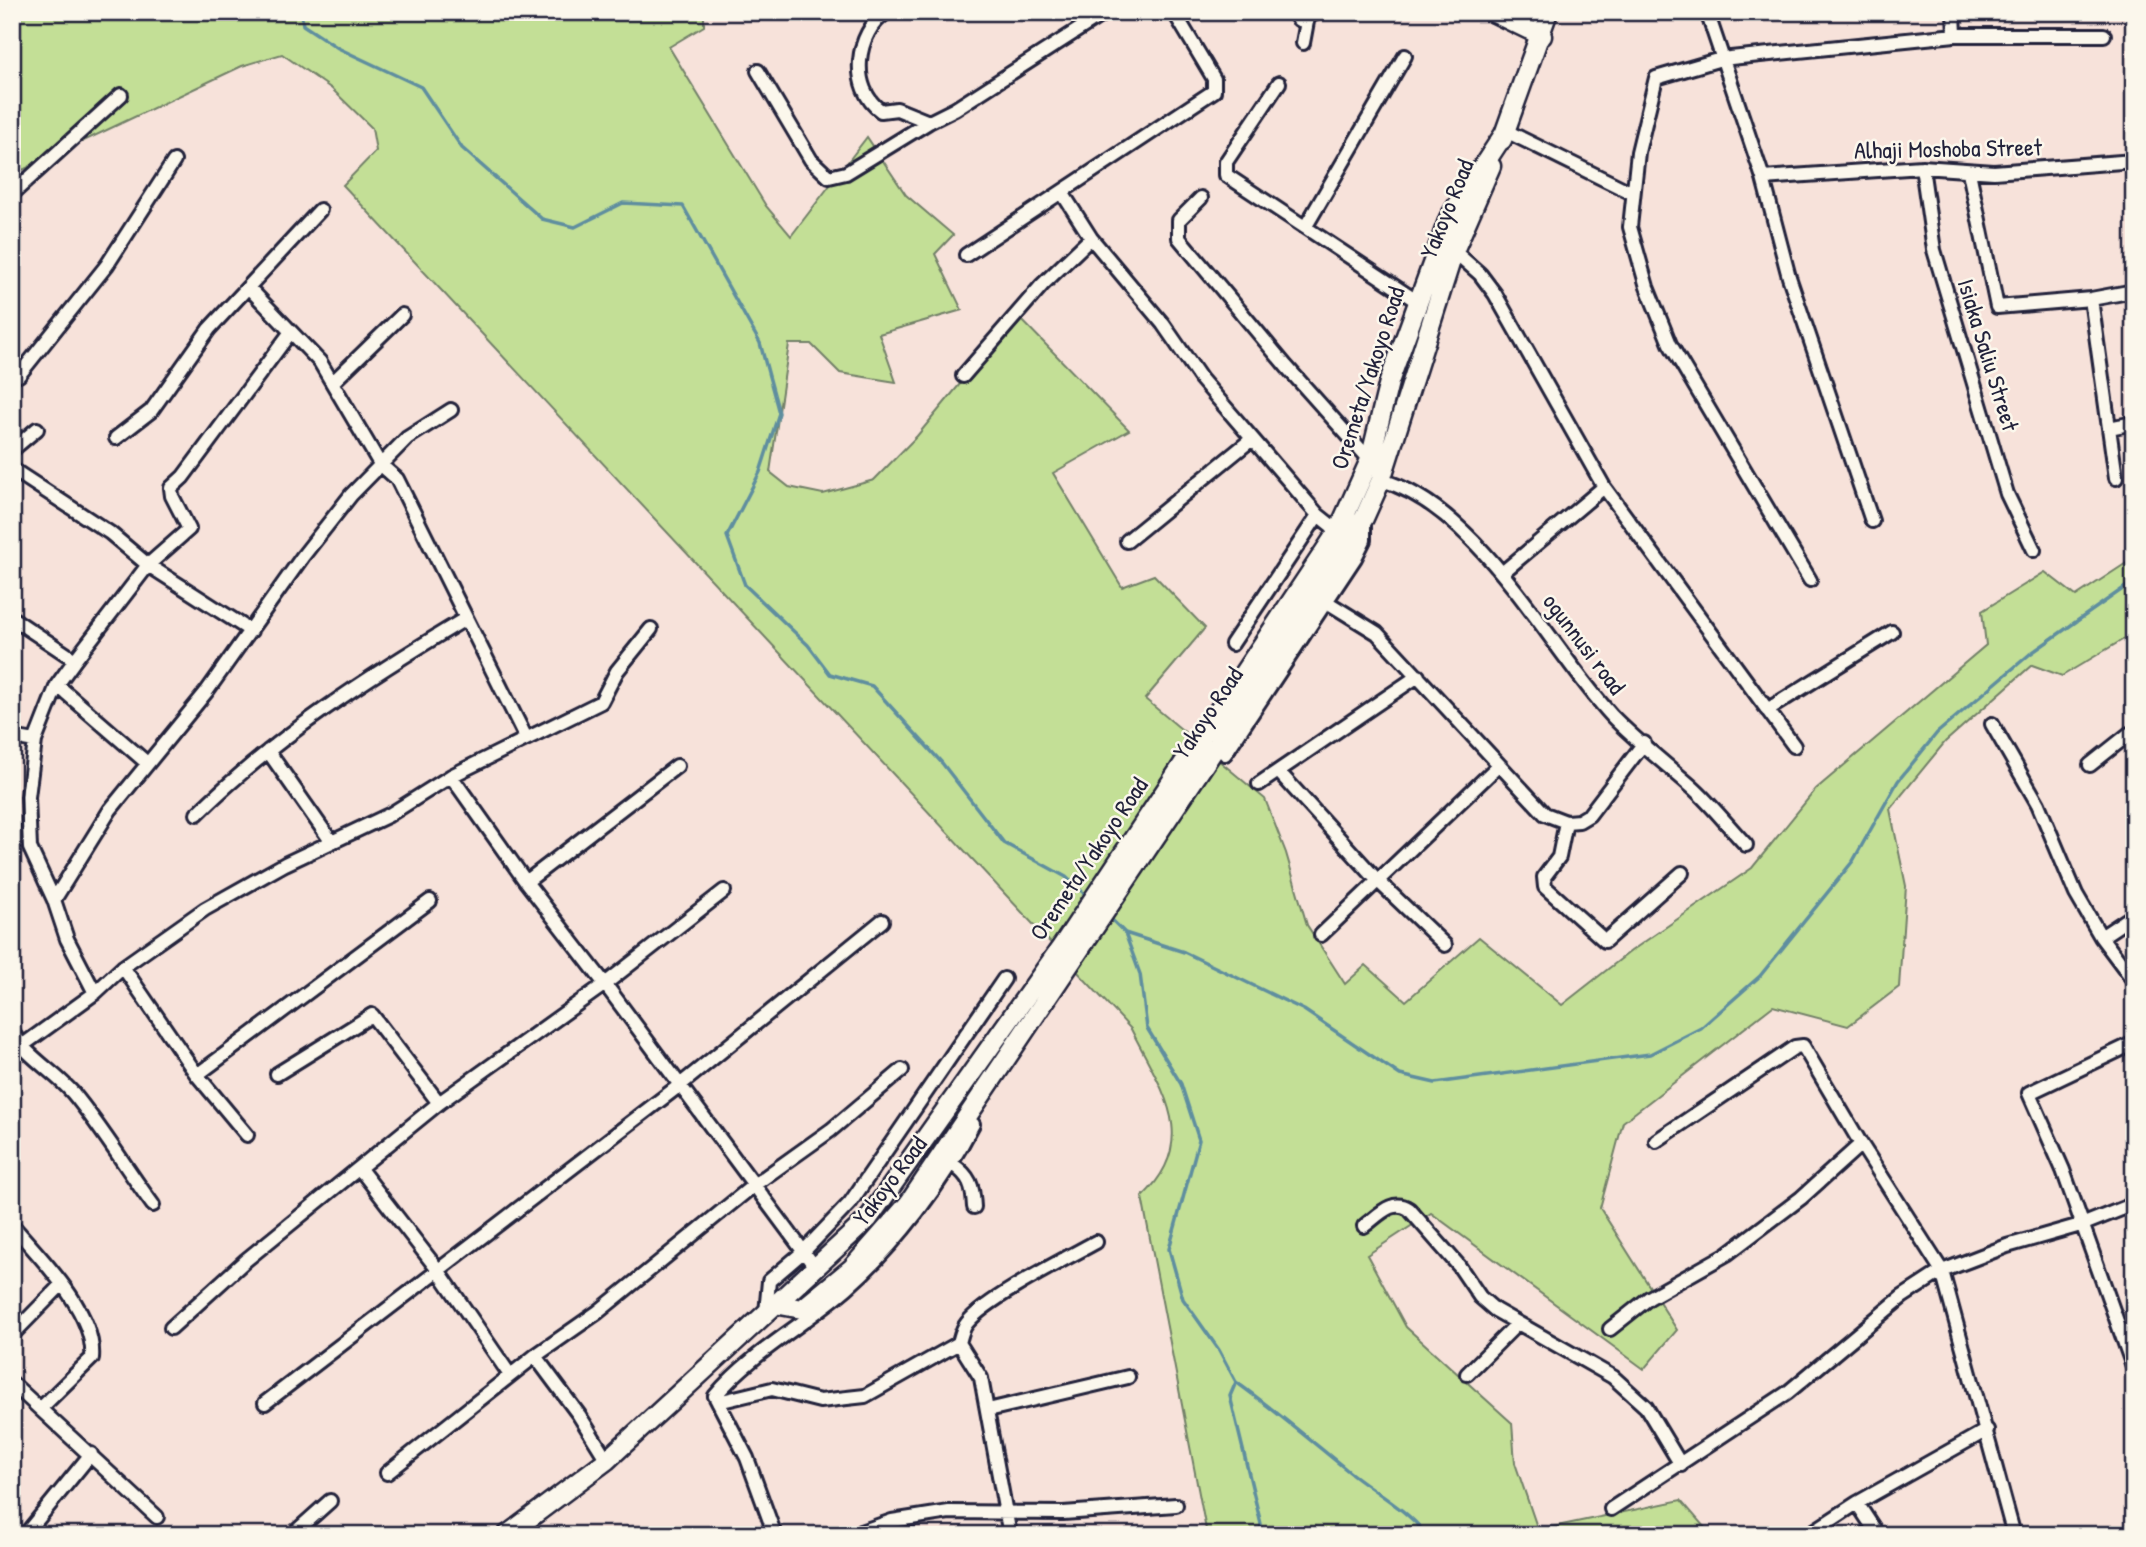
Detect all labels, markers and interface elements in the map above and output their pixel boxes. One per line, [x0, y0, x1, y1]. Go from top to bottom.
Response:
street label: Alhaji Moshoba Street [1854, 130, 2043, 166]
street label: Yakoyo Road [1412, 154, 1480, 263]
street label: Isiaka Saliu Street [1951, 275, 2028, 436]
street label: Oremeta/Yakoyo Road [1322, 282, 1412, 473]
street label: ogunnusi road [1536, 586, 1633, 701]
street label: Yakoyo Road [1165, 660, 1250, 765]
street label: Oremeta/Yakoyo Road [1022, 771, 1155, 946]
street label: Yakoyo Road [845, 1129, 933, 1232]

